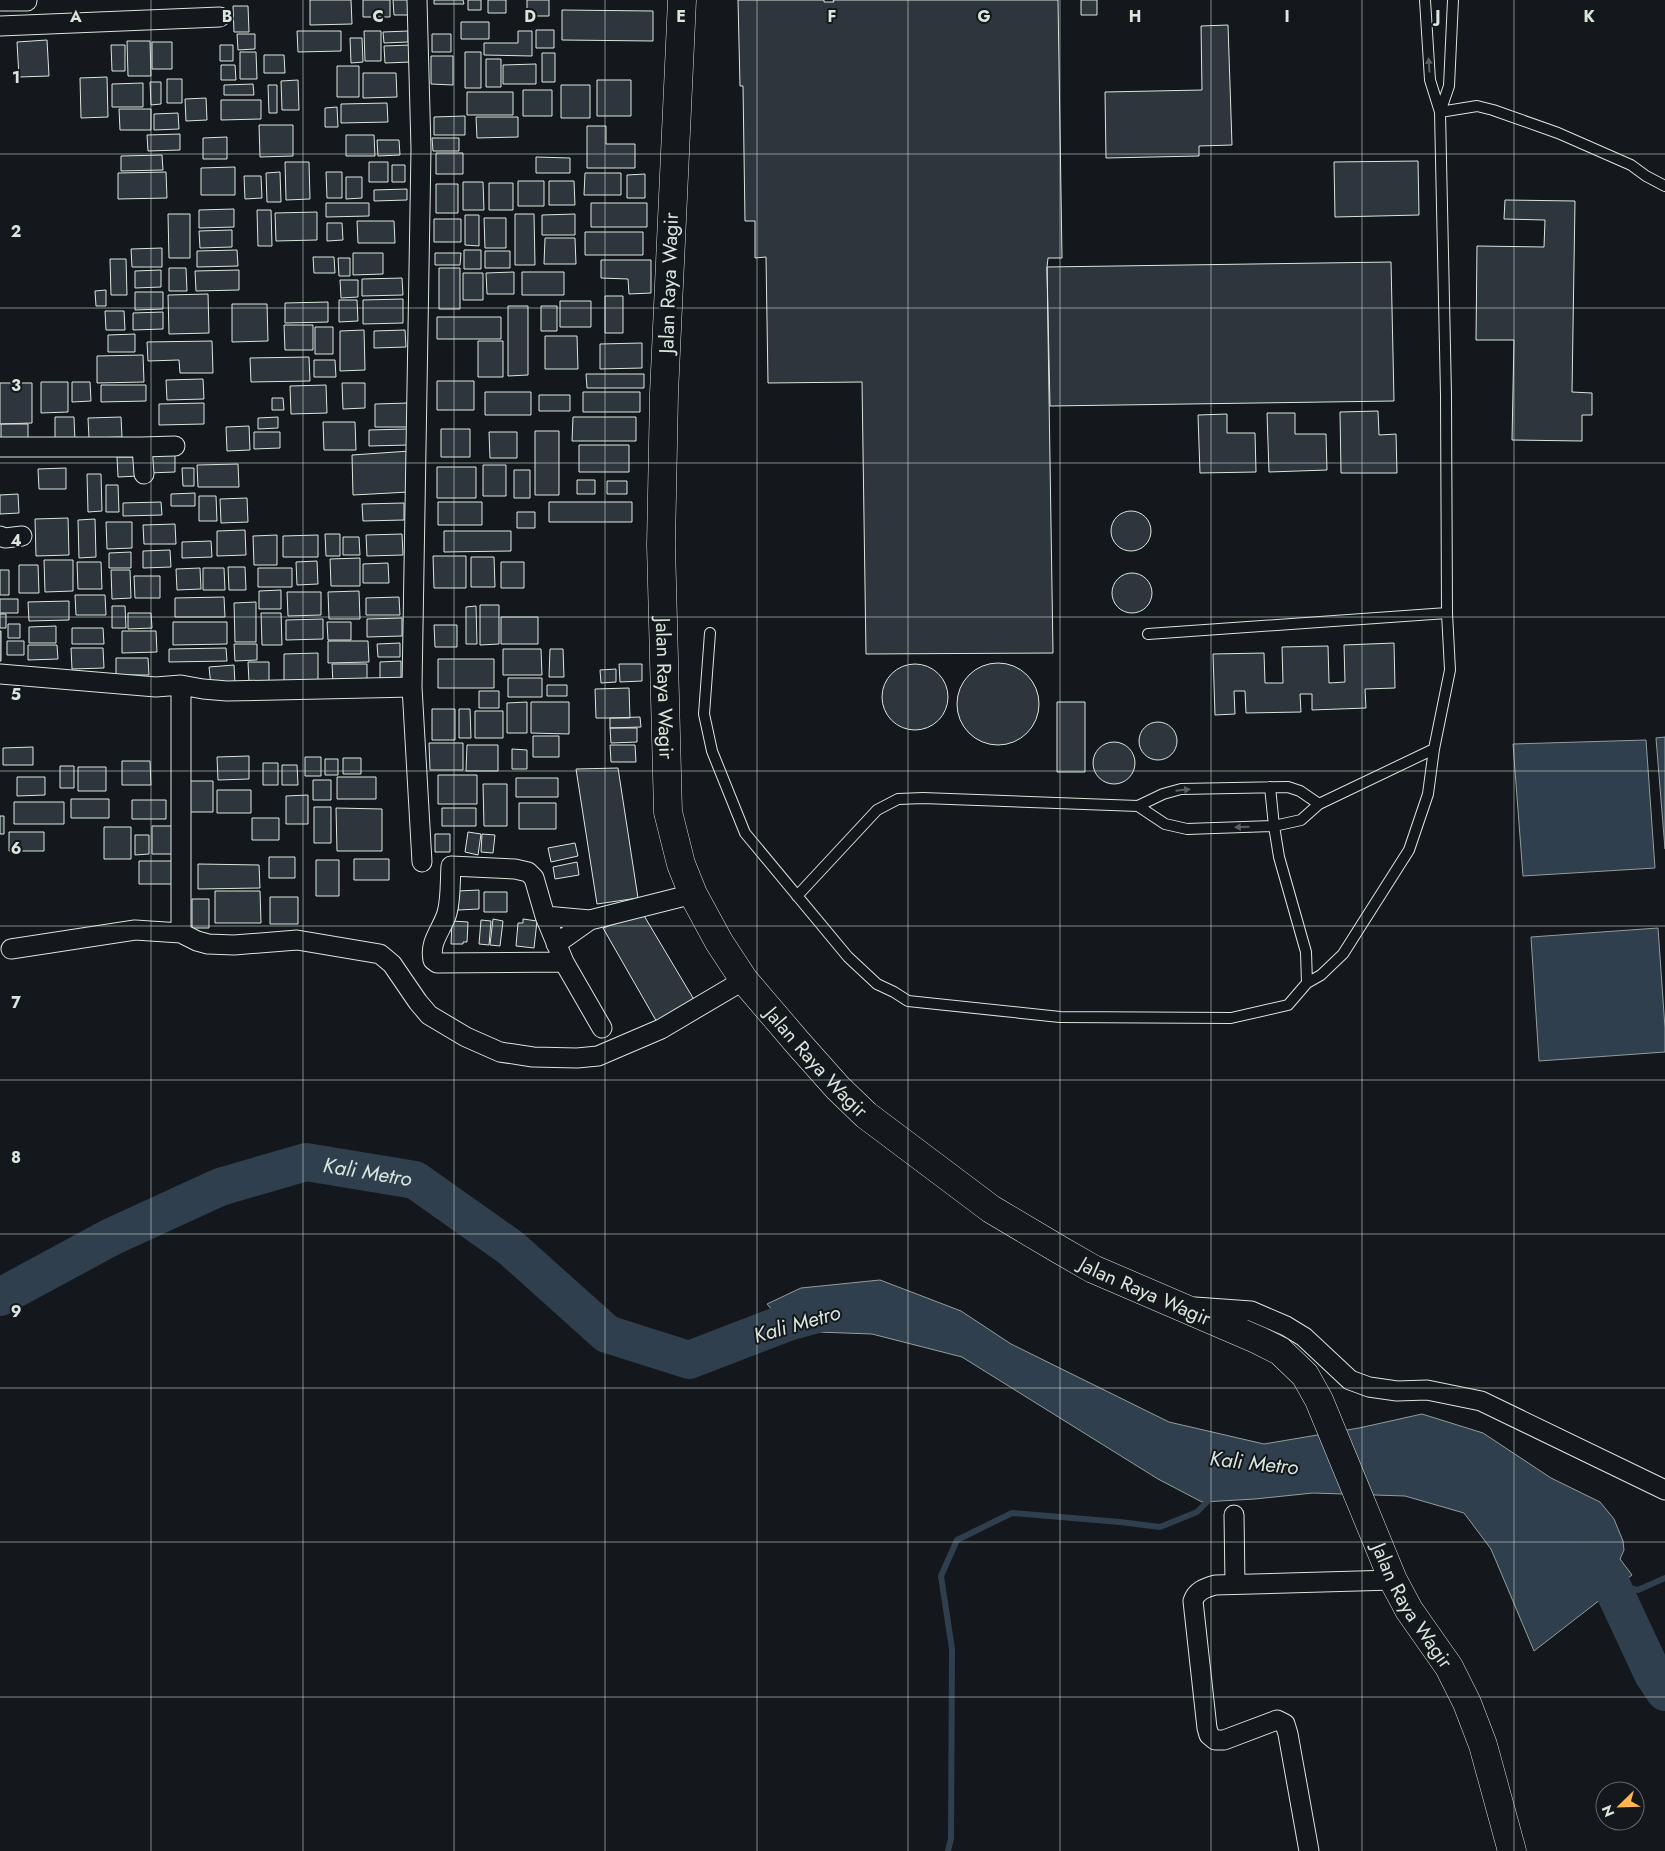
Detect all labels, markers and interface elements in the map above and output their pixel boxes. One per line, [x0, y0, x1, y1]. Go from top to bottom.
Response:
text: A [69, 5, 82, 28]
text: B [222, 5, 232, 28]
text: C [372, 5, 384, 28]
text: D [524, 5, 536, 28]
text: E [676, 5, 686, 28]
text: F [828, 5, 836, 28]
text: G [977, 5, 991, 28]
text: H [1129, 5, 1141, 28]
text: I [1284, 5, 1290, 28]
text: J [1432, 5, 1441, 28]
text: K [1583, 5, 1595, 28]
one-way arrow [1424, 56, 1432, 72]
text: 1 [12, 66, 20, 89]
street label: Jalan Raya Wagir [652, 212, 686, 357]
text: 2 [11, 220, 21, 243]
text: 3 [11, 374, 21, 397]
text: 4 [10, 529, 22, 552]
street label: Jalan Raya Wagir [648, 615, 681, 760]
text: 5 [11, 683, 21, 706]
one-way arrow [1176, 786, 1192, 794]
one-way arrow [1234, 823, 1250, 831]
text: 6 [11, 837, 21, 860]
text: 7 [11, 991, 21, 1014]
street label: Jalan Raya Wagir [756, 998, 875, 1124]
text: 8 [11, 1146, 21, 1169]
water label: Kali Metro [321, 1150, 414, 1194]
street label: Jalan Raya Wagir [1071, 1248, 1216, 1333]
water label: Kali Metro [750, 1297, 844, 1351]
text: 9 [11, 1300, 21, 1323]
water label: Kali Metro [1208, 1443, 1300, 1483]
street label: Jalan Raya Wagir [1364, 1536, 1460, 1674]
north arrow [1595, 1781, 1645, 1831]
text: N [1597, 1802, 1619, 1820]

